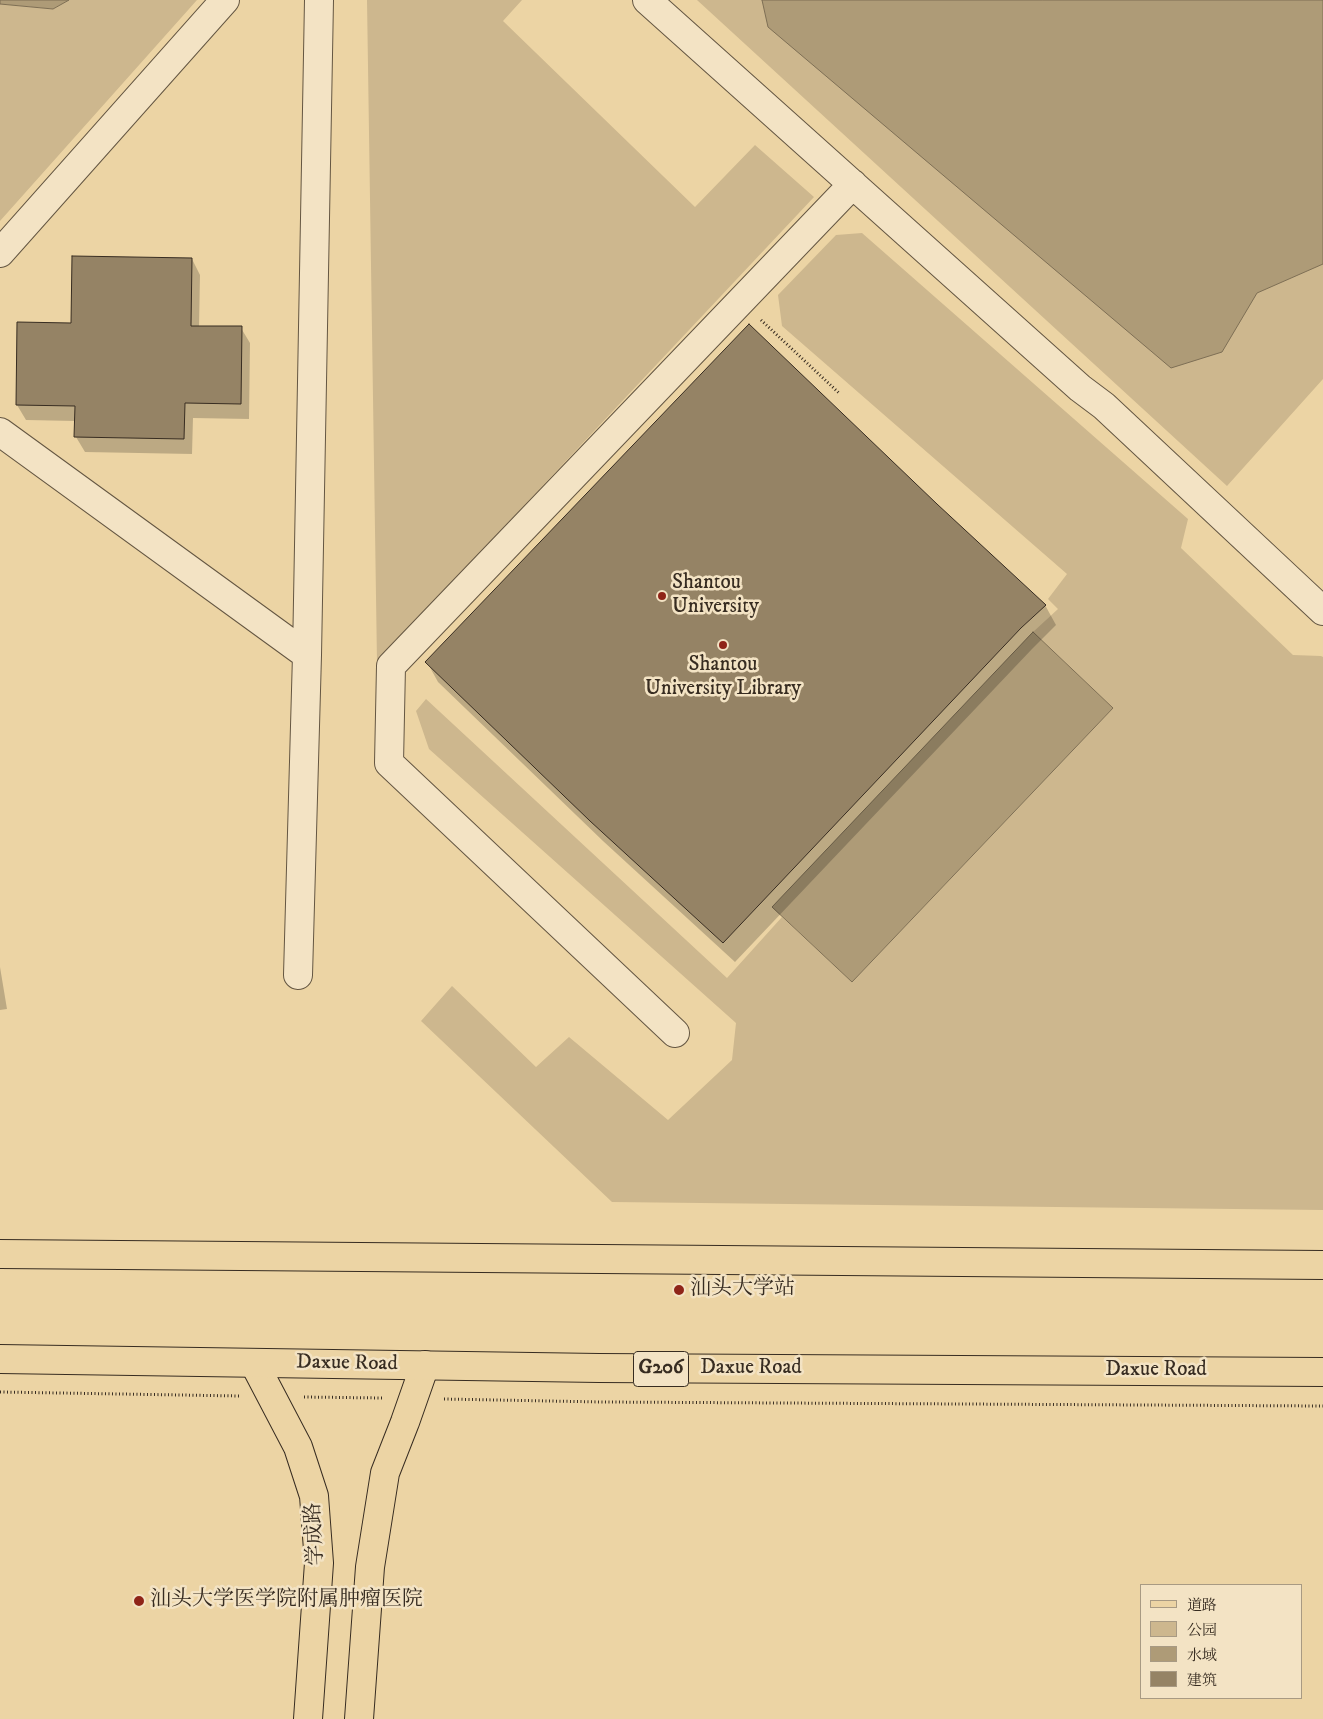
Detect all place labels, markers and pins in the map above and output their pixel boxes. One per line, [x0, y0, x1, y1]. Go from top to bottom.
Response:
place label: Shantou University [672, 571, 759, 621]
marker: Shantou University [656, 590, 668, 602]
marker: Shantou University Library [717, 639, 729, 651]
place label: Shantou University Library [645, 653, 801, 703]
place label: 汕头大学站 [690, 1277, 795, 1303]
marker: 汕头大学站 [672, 1283, 686, 1297]
place label: 汕头大学医学院附属肿瘤医院 [150, 1588, 423, 1614]
marker: 汕头大学医学院附属肿瘤医院 [132, 1594, 146, 1608]

